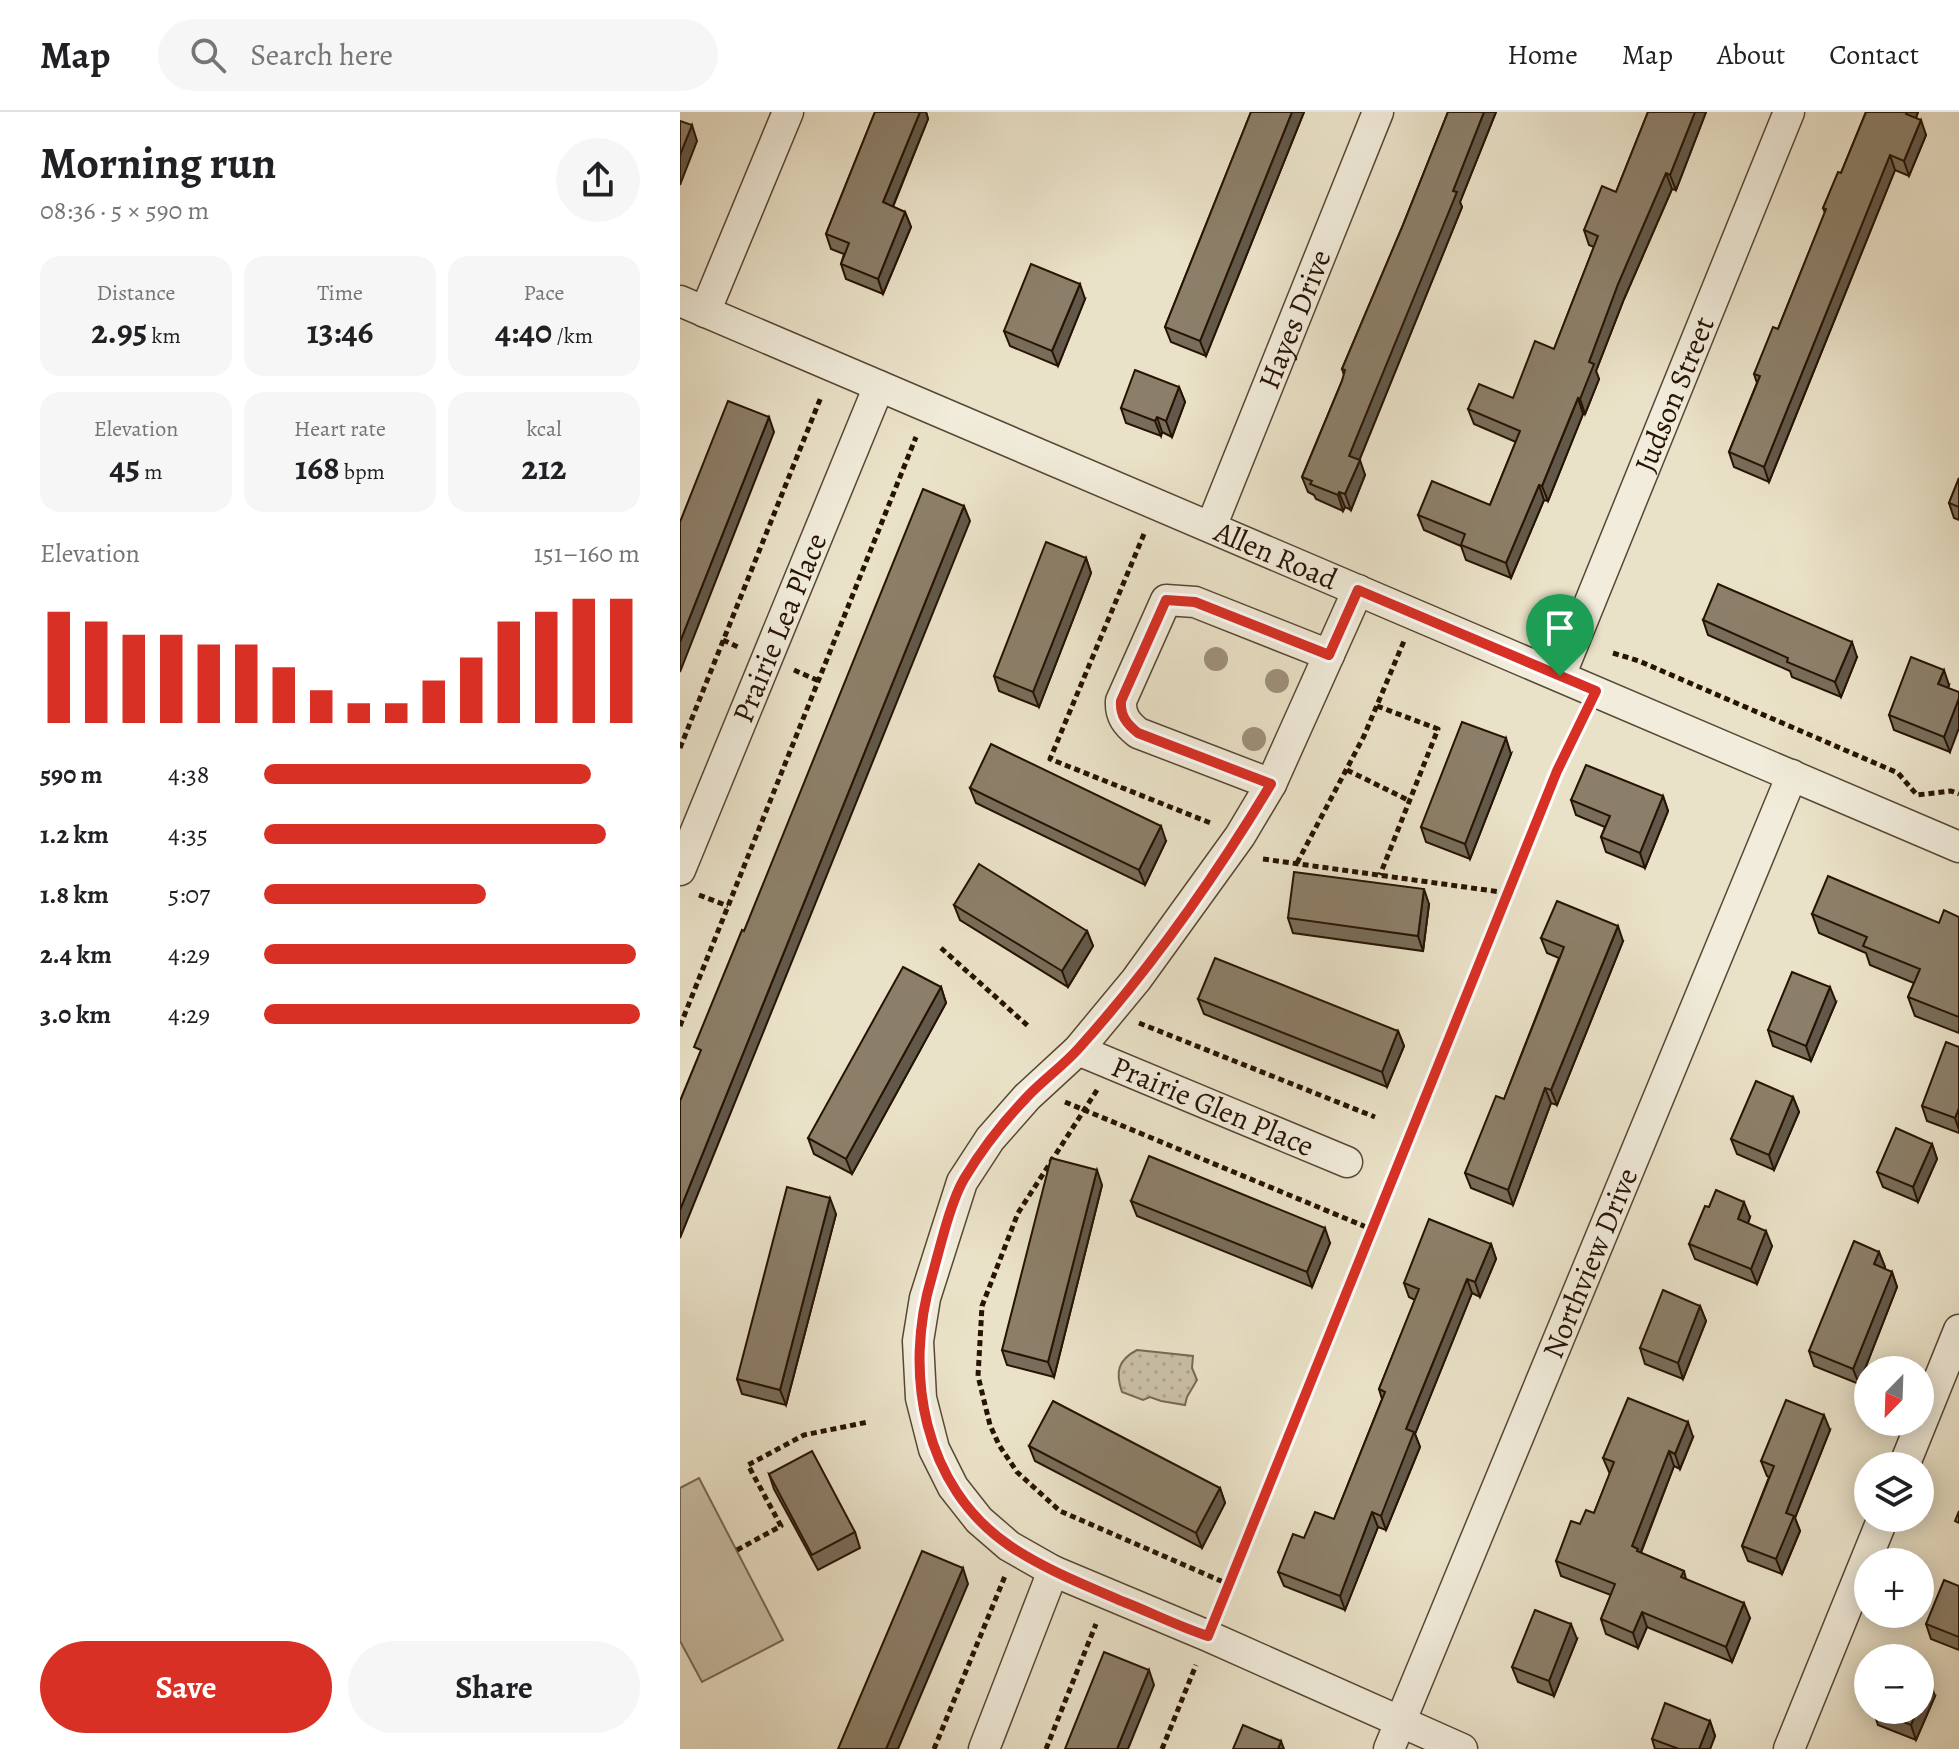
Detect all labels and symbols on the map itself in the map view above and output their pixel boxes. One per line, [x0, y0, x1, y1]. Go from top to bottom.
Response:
street label: Hayes Drive [1249, 243, 1341, 395]
street label: Judson Street [1625, 310, 1724, 478]
street label: Allen Road [1207, 511, 1344, 600]
street label: Prairie Lea Place [723, 527, 836, 728]
pin [1526, 594, 1594, 676]
street label: Prairie Glen Place [1106, 1046, 1320, 1166]
street label: Northview Drive [1533, 1162, 1647, 1364]
north arrow [1854, 1356, 1934, 1436]

